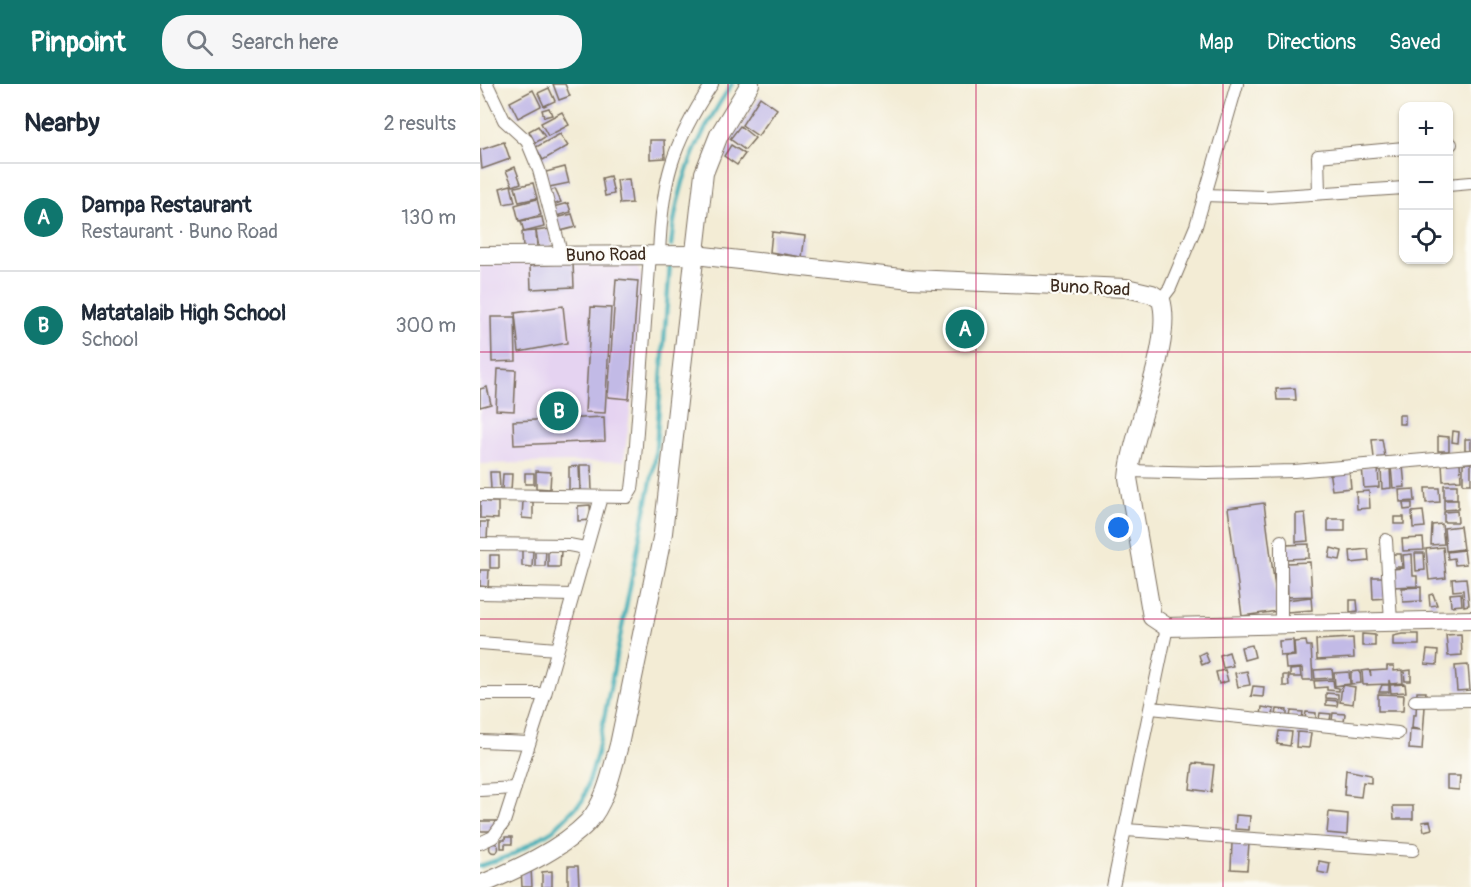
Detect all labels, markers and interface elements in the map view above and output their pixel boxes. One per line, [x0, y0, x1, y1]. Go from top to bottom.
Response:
search box [162, 15, 582, 69]
text: Pinpoint [30, 25, 126, 60]
icon: search [183, 26, 216, 59]
text: Search here [231, 28, 338, 56]
text: Map [1199, 29, 1234, 56]
text: Directions [1267, 29, 1356, 56]
text: Saved [1389, 29, 1441, 56]
map controls [1399, 102, 1453, 264]
button: + [1399, 102, 1453, 156]
text: Nearby [24, 107, 100, 139]
text: 2 results [384, 111, 456, 136]
button: − [1399, 156, 1453, 210]
text: Dampa Restaurant [81, 191, 252, 219]
text: A [37, 205, 50, 230]
text: 130 m [401, 205, 456, 230]
button: locate [1399, 210, 1453, 264]
text: Restaurant · Buno Road [81, 219, 278, 244]
street label: Buno Road [565, 243, 647, 267]
street label: Buno Road [1049, 274, 1131, 302]
text: Matatalaib High School [81, 299, 286, 327]
pin: A [946, 306, 984, 352]
text: B [38, 313, 49, 338]
text: 300 m [395, 313, 456, 338]
text: School [81, 327, 138, 352]
pin: B [540, 388, 578, 434]
your location [1104, 513, 1133, 542]

